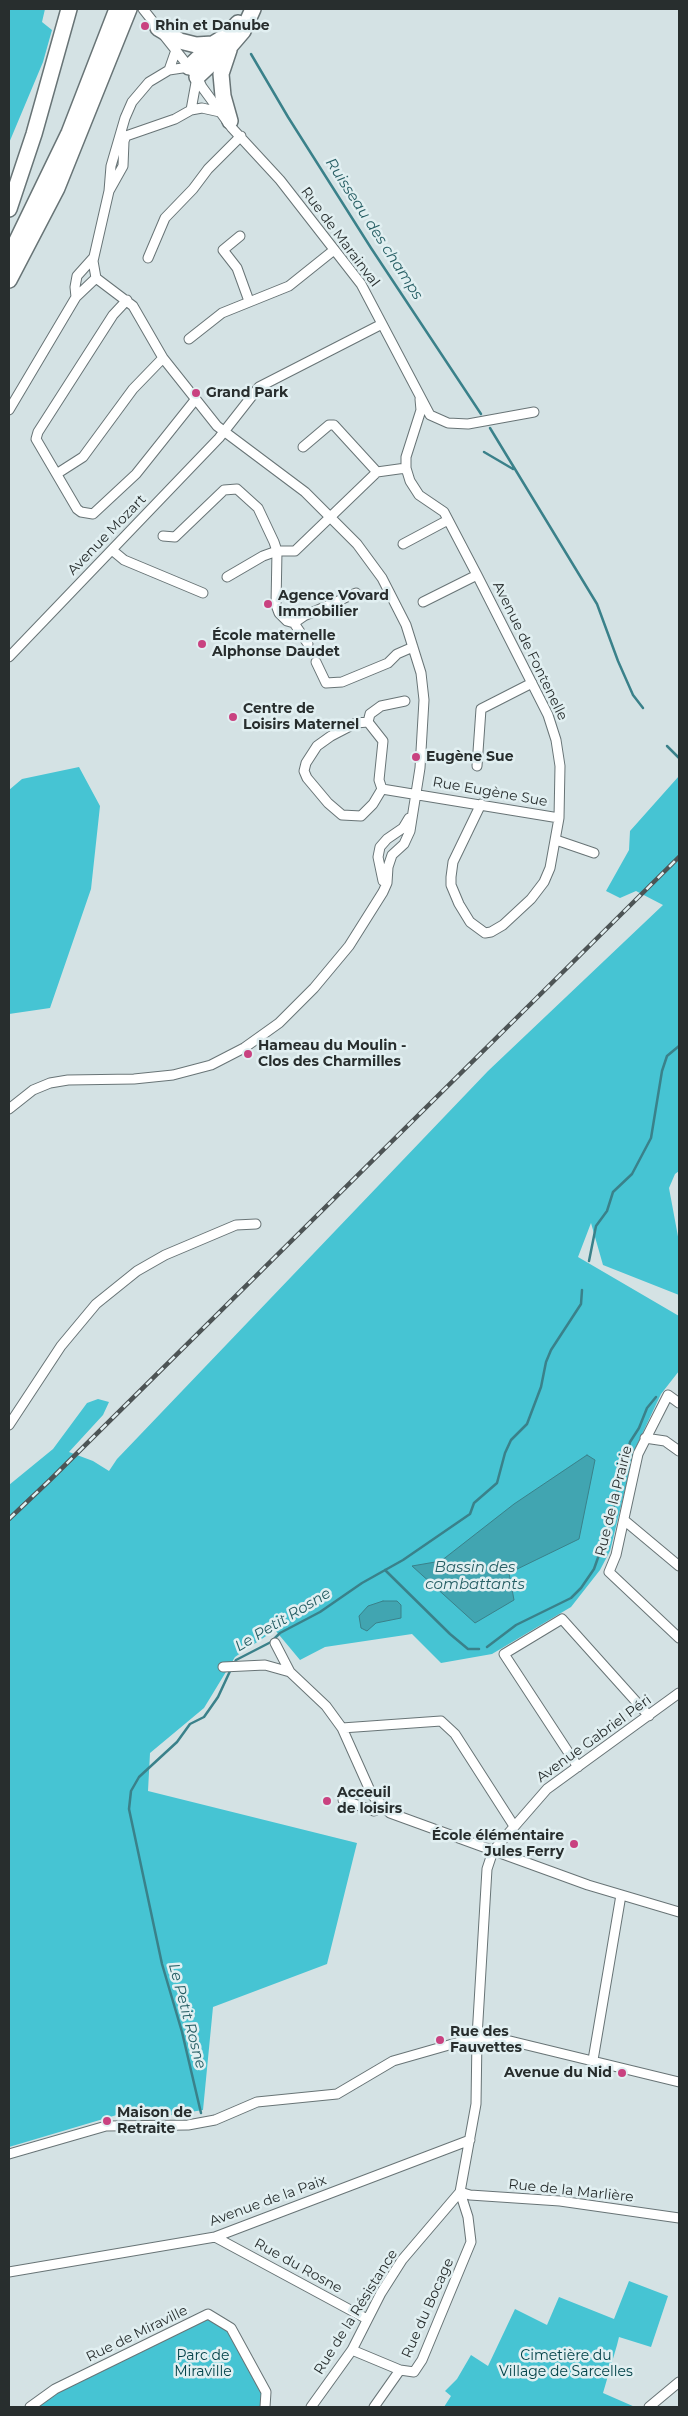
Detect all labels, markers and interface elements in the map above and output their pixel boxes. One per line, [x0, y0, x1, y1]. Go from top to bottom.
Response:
place label: Rhin et Danube [155, 18, 270, 34]
marker: Rhin et Danube [139, 20, 151, 32]
water label: Ruisseau des champs [321, 155, 427, 303]
street label: Rue de Marainval [297, 184, 383, 290]
place label: Grand Park [206, 385, 288, 401]
marker: Grand Park [190, 387, 202, 399]
street label: Avenue Mozart [64, 491, 150, 579]
street label: Avenue de Fontenelle [489, 579, 571, 723]
place label: Agence Vovard Immobilier [278, 588, 389, 620]
marker: Agence Vovard Immobilier [262, 598, 274, 610]
place label: École maternelle Alphonse Daudet [212, 628, 340, 660]
marker: École maternelle Alphonse Daudet [196, 638, 208, 650]
place label: Centre de Loisirs Maternel [243, 701, 359, 734]
marker: Centre de Loisirs Maternel [227, 711, 239, 723]
place label: Eugène Sue [426, 749, 514, 765]
marker: Eugène Sue [410, 751, 422, 763]
street label: Rue Eugène Sue [431, 774, 549, 810]
place label: Hameau du Moulin - Clos des Charmilles [258, 1038, 406, 1070]
marker: Hameau du Moulin - Clos des Charmilles [242, 1048, 254, 1060]
street label: Rue de la Prairie [592, 1444, 636, 1558]
water label: Bassin des combattants [425, 1559, 525, 1594]
water label: Le Petit Rosne [232, 1584, 334, 1656]
street label: Avenue Gabriel Péri [533, 1692, 655, 1786]
place label: Acceuil de loisirs [337, 1785, 402, 1818]
marker: Acceuil de loisirs [321, 1795, 333, 1807]
place label: École élémentaire Jules Ferry [432, 1828, 564, 1860]
marker: École élémentaire Jules Ferry [568, 1838, 580, 1850]
water label: Le Petit Rosne [164, 1961, 210, 2071]
place label: Rue des Fauvettes [450, 2024, 522, 2056]
marker: Rue des Fauvettes [434, 2034, 446, 2046]
place label: Avenue du Nid [504, 2065, 612, 2081]
marker: Avenue du Nid [616, 2067, 628, 2079]
place label: Maison de Retraite [117, 2105, 192, 2138]
marker: Maison de Retraite [101, 2115, 113, 2127]
street label: Avenue de la Paix [207, 2172, 329, 2230]
street label: Rue de la Marlière [507, 2176, 635, 2206]
street label: Rue du Rosne [251, 2235, 345, 2297]
street label: Rue de la Résistance [311, 2246, 401, 2378]
street label: Rue du Bocage [398, 2255, 458, 2361]
street label: Rue de Miraville [83, 2302, 191, 2366]
park label: Parc de Miraville [174, 2348, 232, 2380]
park label: Cimetière du Village de Sarcelles [499, 2348, 633, 2380]

